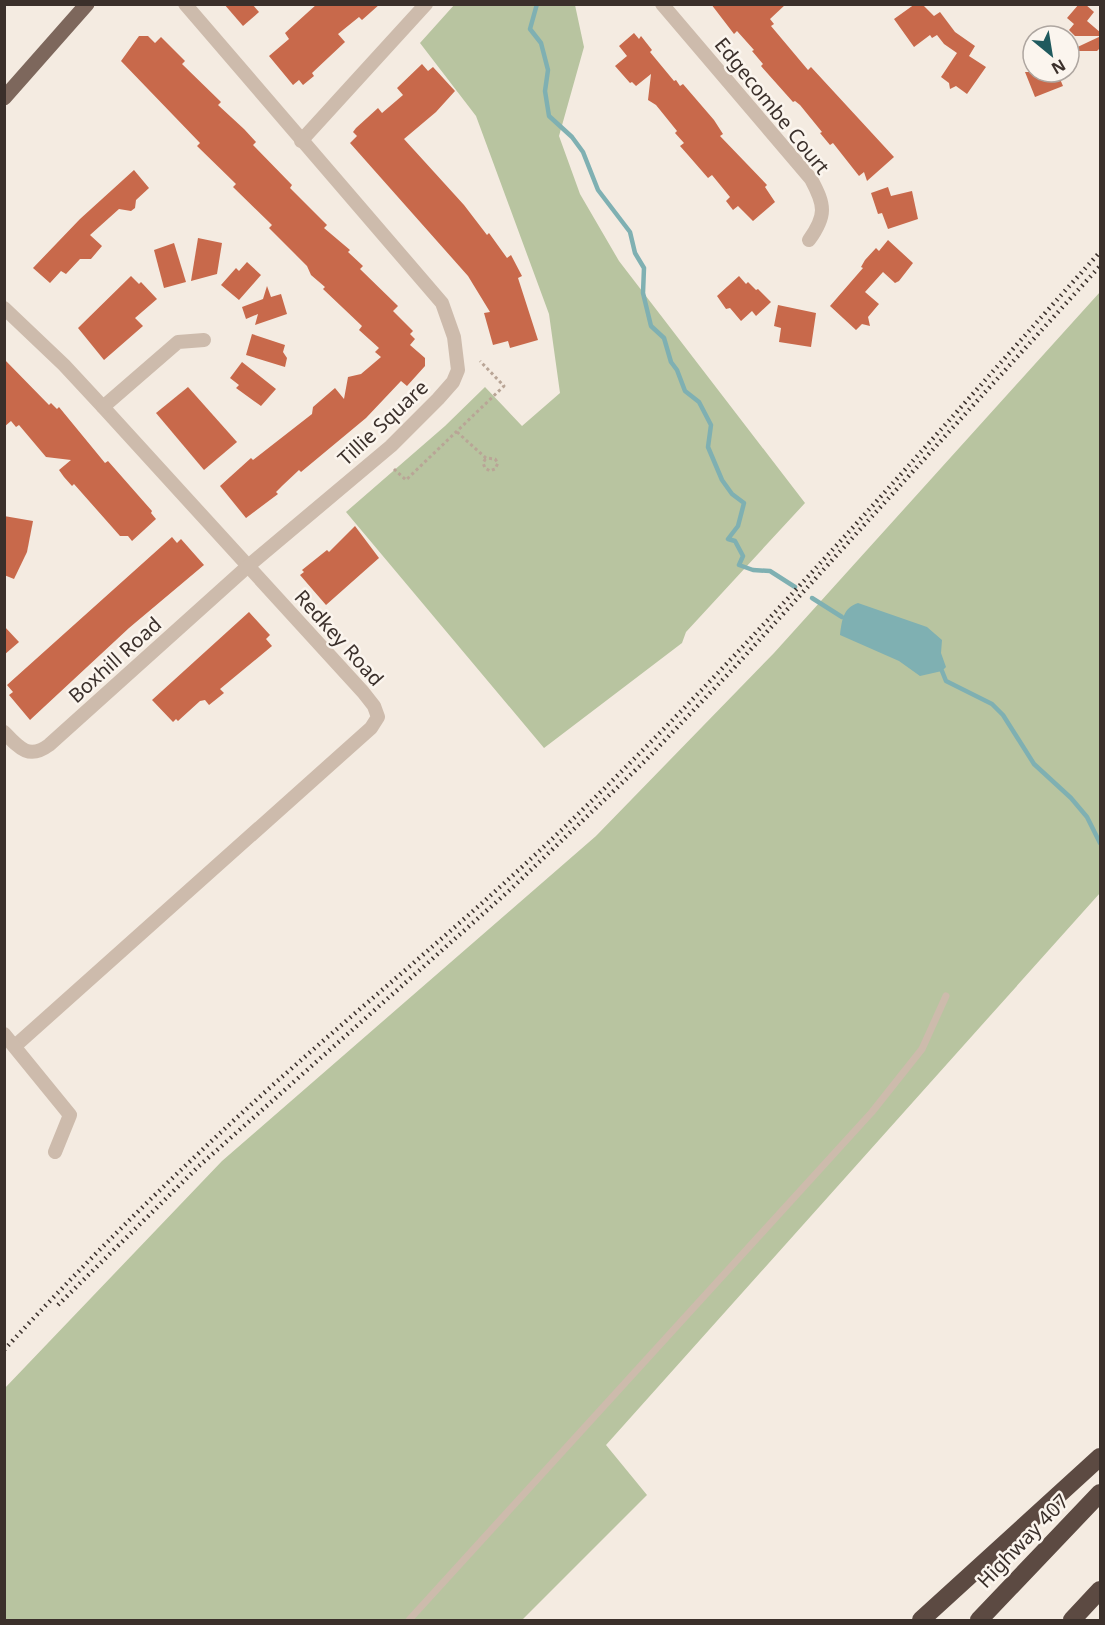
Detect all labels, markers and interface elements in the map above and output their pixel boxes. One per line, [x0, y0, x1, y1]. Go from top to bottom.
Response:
north arrow [1021, 24, 1081, 84]
street label: Edgecombe Court [709, 32, 836, 180]
text: N [1047, 54, 1070, 80]
street label: Tillie Square [332, 374, 434, 471]
street label: Redkey Road [289, 584, 390, 692]
street label: Boxhill Road [62, 611, 167, 709]
street label: Highway 407 [971, 1488, 1074, 1594]

